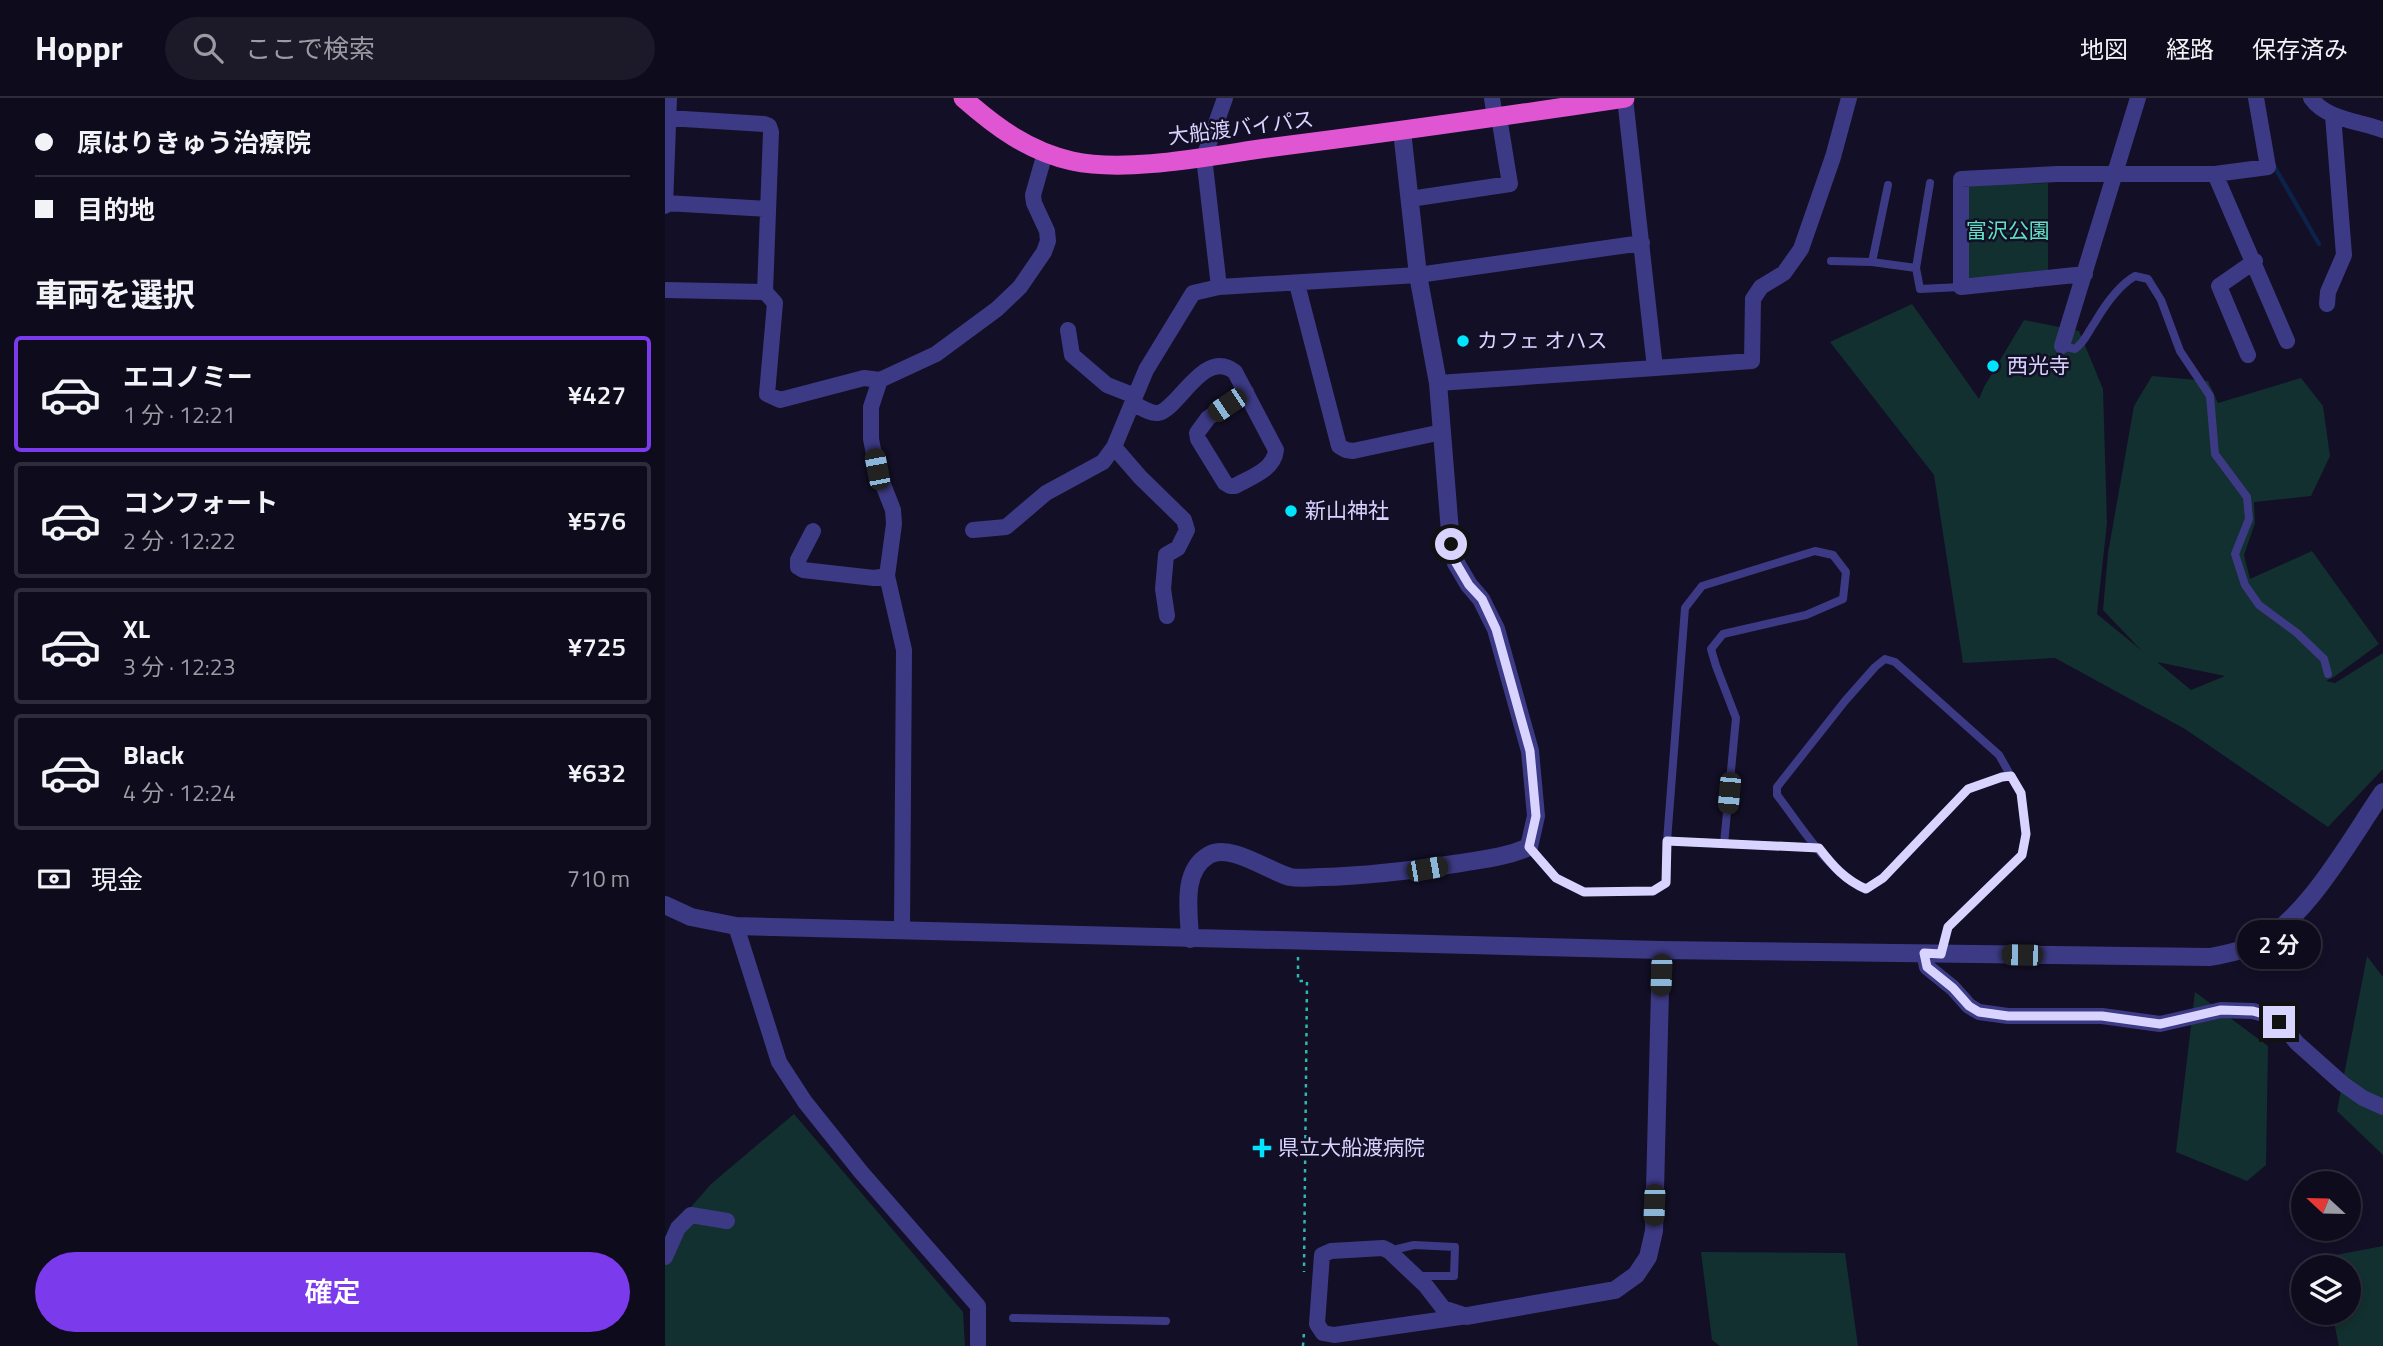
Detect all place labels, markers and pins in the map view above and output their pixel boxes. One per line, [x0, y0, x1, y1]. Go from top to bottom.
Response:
place label: カフェ オハス [1477, 324, 1608, 356]
marker: カフェ オハス [1455, 333, 1471, 349]
place label: 西光寺 [2007, 349, 2070, 381]
marker: 西光寺 [1985, 358, 2001, 374]
place label: 新山神社 [1305, 494, 1389, 526]
marker: 新山神社 [1283, 503, 1299, 519]
place label: 県立大船渡病院 [1278, 1131, 1425, 1163]
marker: 県立大船渡病院 [1252, 1138, 1272, 1158]

